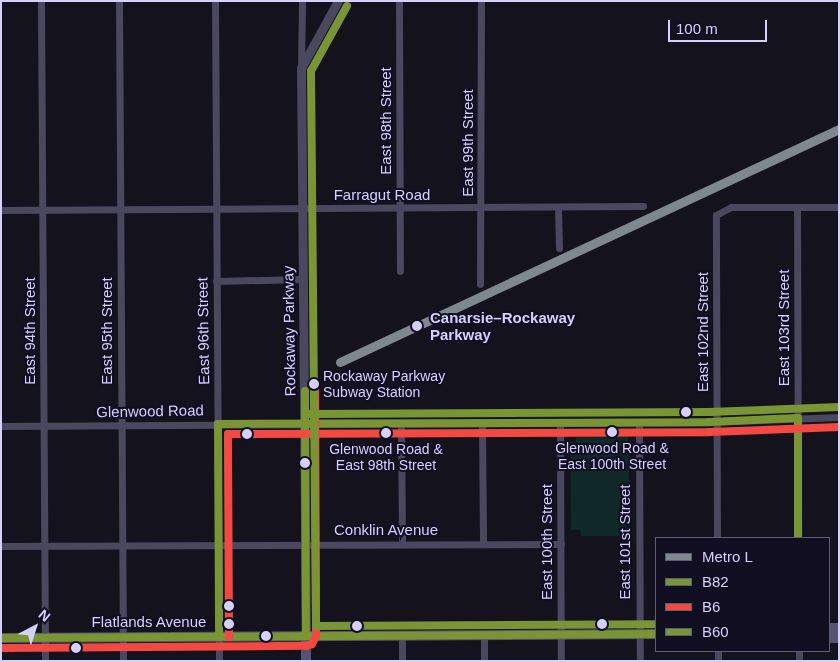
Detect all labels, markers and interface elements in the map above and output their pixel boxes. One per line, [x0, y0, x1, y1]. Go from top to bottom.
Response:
scale bar [670, 10, 769, 42]
text: 100 m [676, 20, 718, 37]
street label: East 98th Street [377, 67, 395, 175]
street label: East 99th Street [459, 89, 477, 197]
street label: Farragut Road [334, 186, 430, 204]
street label: Rockaway Parkway [279, 265, 299, 397]
street label: East 103rd Street [775, 270, 793, 386]
street label: East 102nd Street [694, 272, 712, 392]
street label: East 94th Street [21, 277, 39, 385]
street label: East 95th Street [98, 277, 116, 385]
street label: East 96th Street [193, 277, 213, 385]
place label: Canarsie–Rockaway Parkway [430, 308, 575, 343]
marker: Canarsie–Rockaway Parkway [408, 317, 426, 335]
place label: Rockaway Parkway Subway Station [323, 368, 445, 401]
marker: Rockaway Parkway Subway Station [309, 379, 319, 389]
street label: Glenwood Road [96, 401, 204, 421]
unlabelled marker [681, 407, 691, 417]
marker: Glenwood Road & East 100th Street [607, 427, 617, 437]
marker: Glenwood Road & East 98th Street [381, 428, 391, 438]
unlabelled marker [242, 429, 252, 439]
place label: Glenwood Road & East 100th Street [555, 440, 669, 472]
place label: Glenwood Road & East 98th Street [329, 441, 443, 474]
unlabelled marker [300, 458, 310, 468]
street label: East 100th Street [538, 484, 556, 600]
street label: East 101st Street [616, 484, 634, 600]
street label: Conklin Avenue [334, 521, 438, 539]
legend [655, 537, 830, 652]
text: Metro L [702, 548, 753, 565]
text: B82 [702, 573, 729, 590]
text: B6 [702, 598, 720, 615]
unlabelled marker [224, 601, 234, 611]
north arrow [10, 602, 60, 652]
text: N [36, 606, 54, 625]
street label: Flatlands Avenue [91, 613, 207, 631]
unlabelled marker [224, 619, 234, 629]
unlabelled marker [597, 619, 607, 629]
unlabelled marker [352, 621, 362, 631]
text: B60 [702, 623, 729, 640]
unlabelled marker [261, 631, 271, 641]
unlabelled marker [71, 643, 81, 653]

